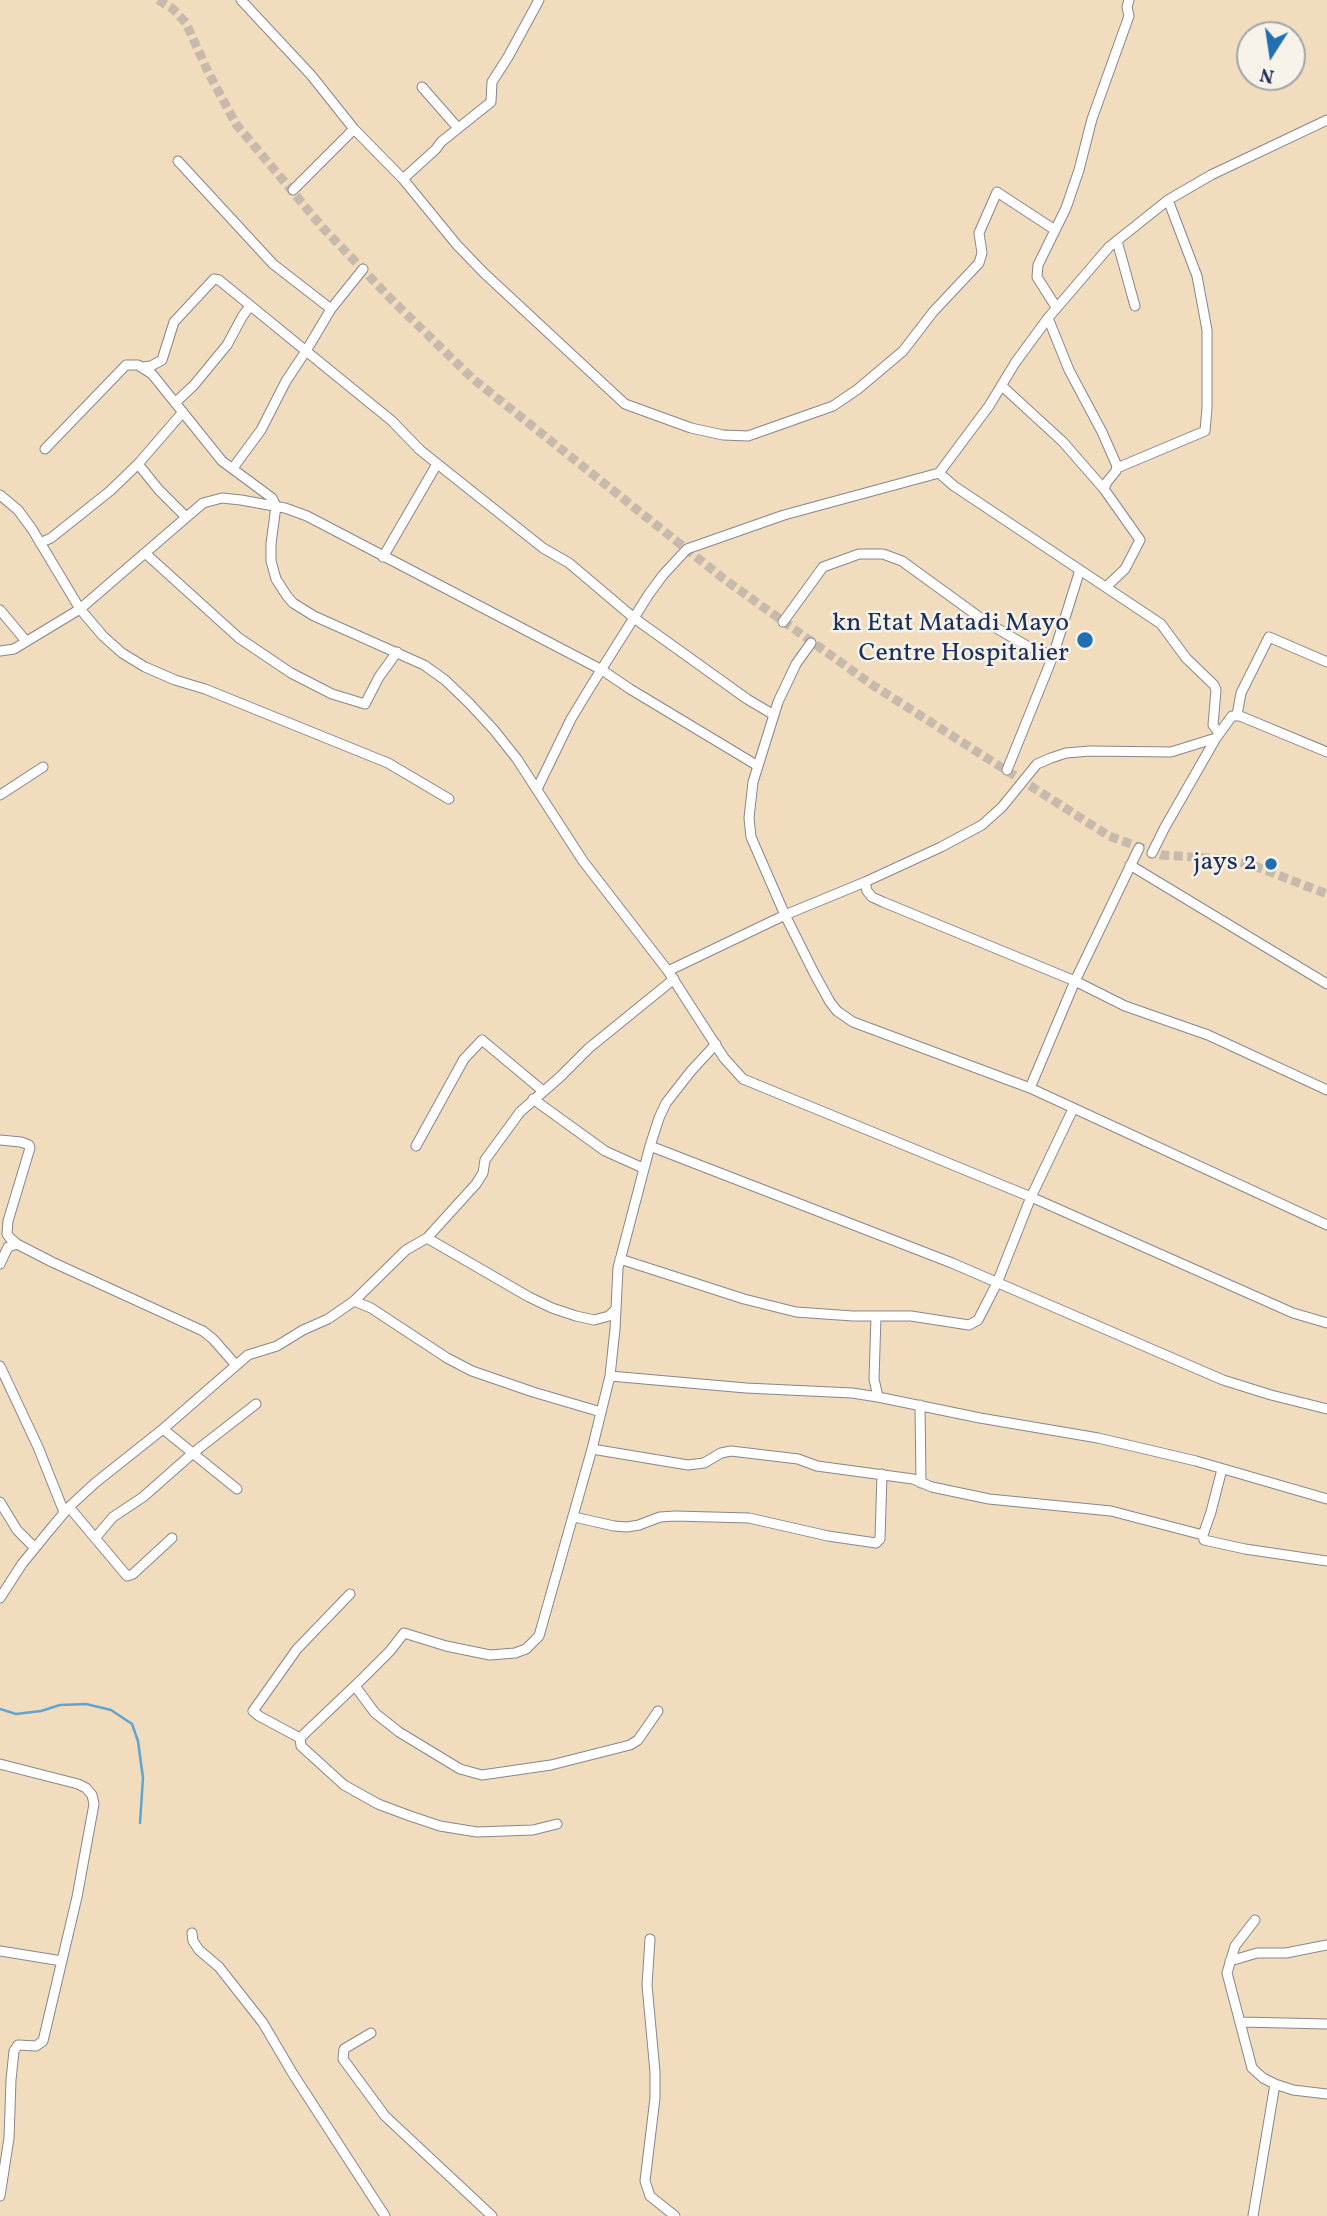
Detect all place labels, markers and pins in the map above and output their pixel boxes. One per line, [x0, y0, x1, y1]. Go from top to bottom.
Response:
place label: kn Etat Matadi Mayo Centre Hospitalier [832, 609, 1069, 670]
marker: kn Etat Matadi Mayo Centre Hospitalier [1075, 630, 1095, 650]
place label: jays 2 [1193, 848, 1257, 880]
marker: jays 2 [1263, 856, 1279, 872]

